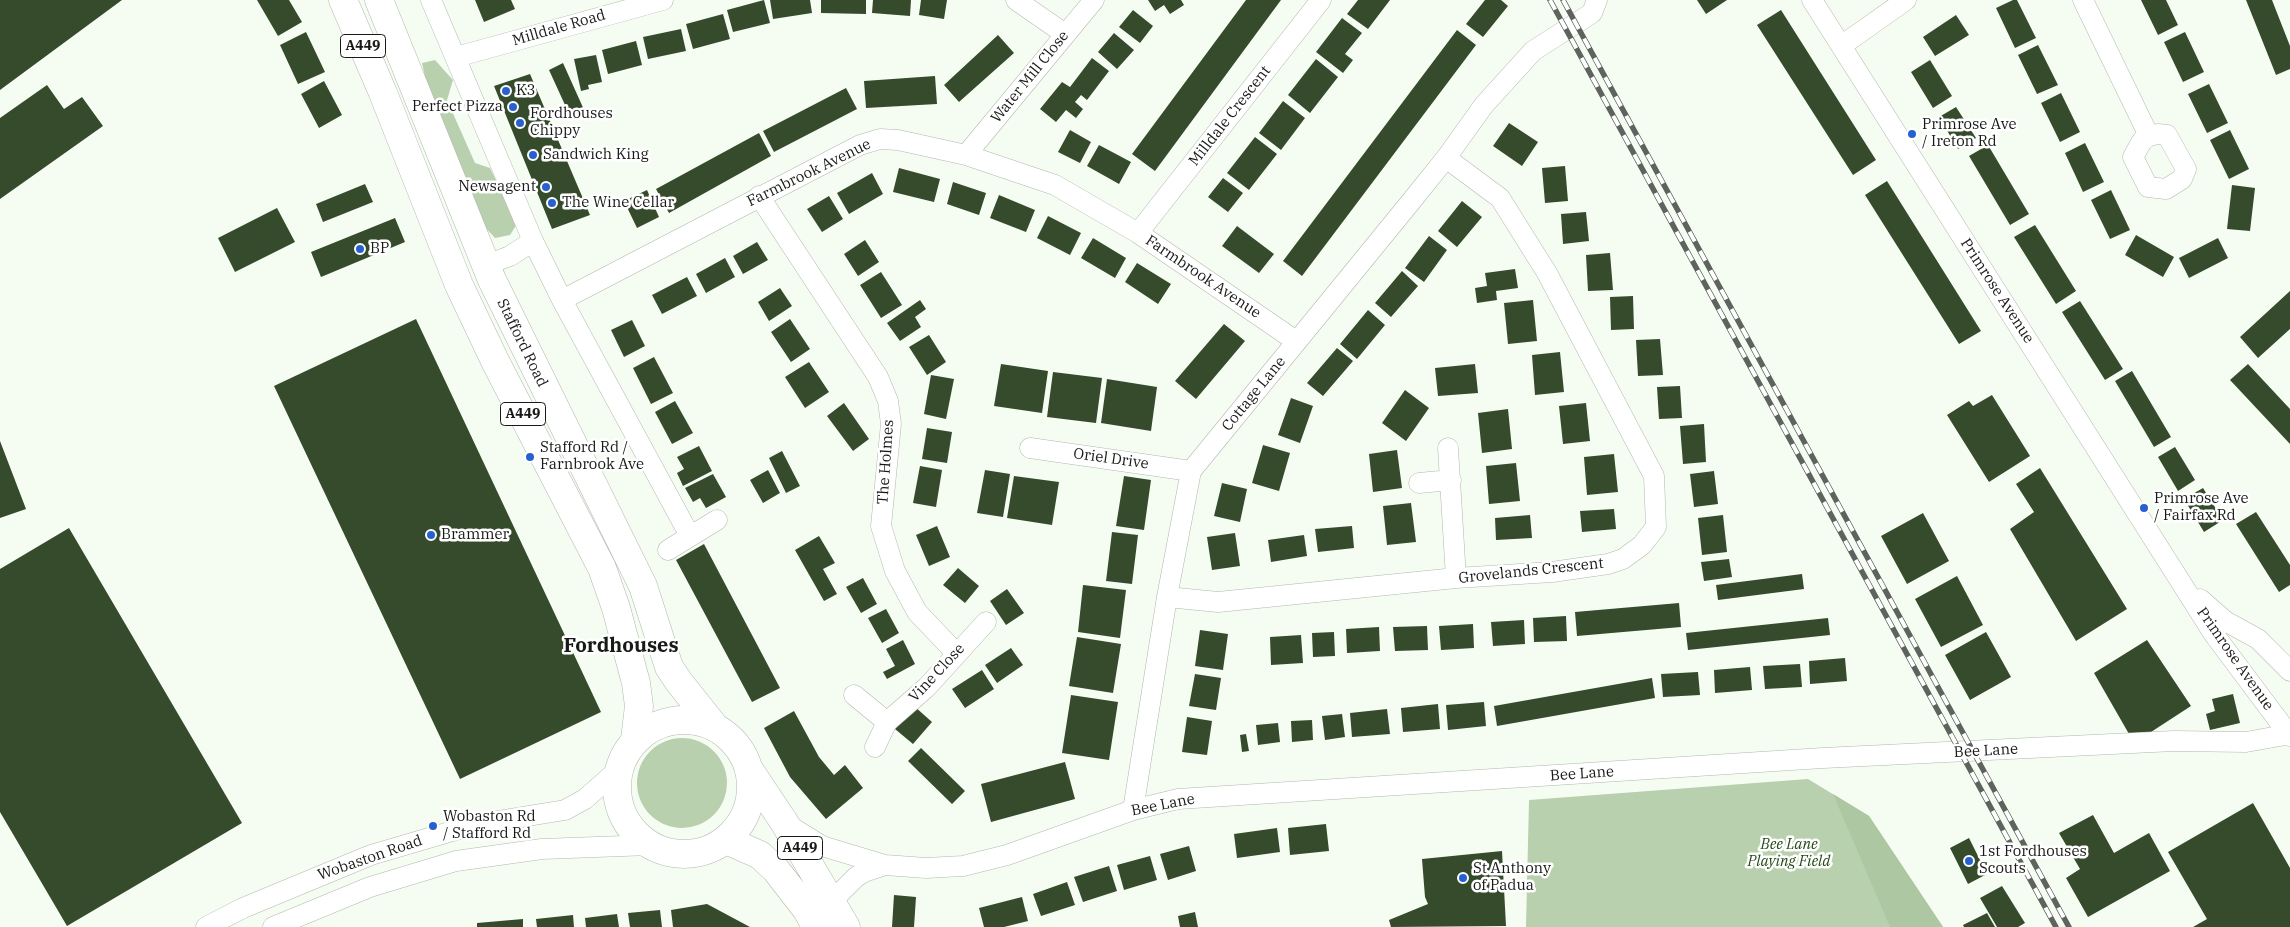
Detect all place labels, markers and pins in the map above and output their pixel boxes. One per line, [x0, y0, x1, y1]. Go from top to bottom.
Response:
place label: K3 [516, 82, 536, 100]
marker: K3 [500, 85, 512, 97]
place label: Perfect Pizza [412, 98, 503, 116]
marker: Perfect Pizza [507, 101, 519, 113]
place label: Fordhouses Chippy [530, 105, 613, 140]
place label: Primrose Ave / Ireton Rd [1922, 116, 2017, 151]
marker: Fordhouses Chippy [514, 117, 526, 129]
marker: Primrose Ave / Ireton Rd [1906, 128, 1918, 140]
place label: Sandwich King [543, 146, 649, 164]
marker: Sandwich King [527, 149, 539, 161]
place label: Newsagent [458, 178, 536, 196]
marker: Newsagent [540, 181, 552, 193]
place label: The Wine Cellar [562, 194, 674, 212]
marker: The Wine Cellar [546, 197, 558, 209]
place label: BP [370, 240, 389, 258]
marker: BP [354, 243, 366, 255]
place label: Stafford Rd / Farnbrook Ave [540, 439, 644, 474]
marker: Stafford Rd / Farnbrook Ave [524, 451, 536, 463]
place label: Primrose Ave / Fairfax Rd [2154, 490, 2249, 525]
marker: Primrose Ave / Fairfax Rd [2138, 502, 2150, 514]
place label: Brammer [441, 526, 509, 544]
marker: Brammer [425, 529, 437, 541]
place label: Wobaston Rd / Stafford Rd [443, 808, 536, 843]
marker: Wobaston Rd / Stafford Rd [427, 820, 439, 832]
place label: 1st Fordhouses Scouts [1979, 843, 2087, 878]
marker: 1st Fordhouses Scouts [1963, 855, 1975, 867]
place label: St Anthony of Padua [1473, 860, 1551, 895]
marker: St Anthony of Padua [1457, 872, 1469, 884]

